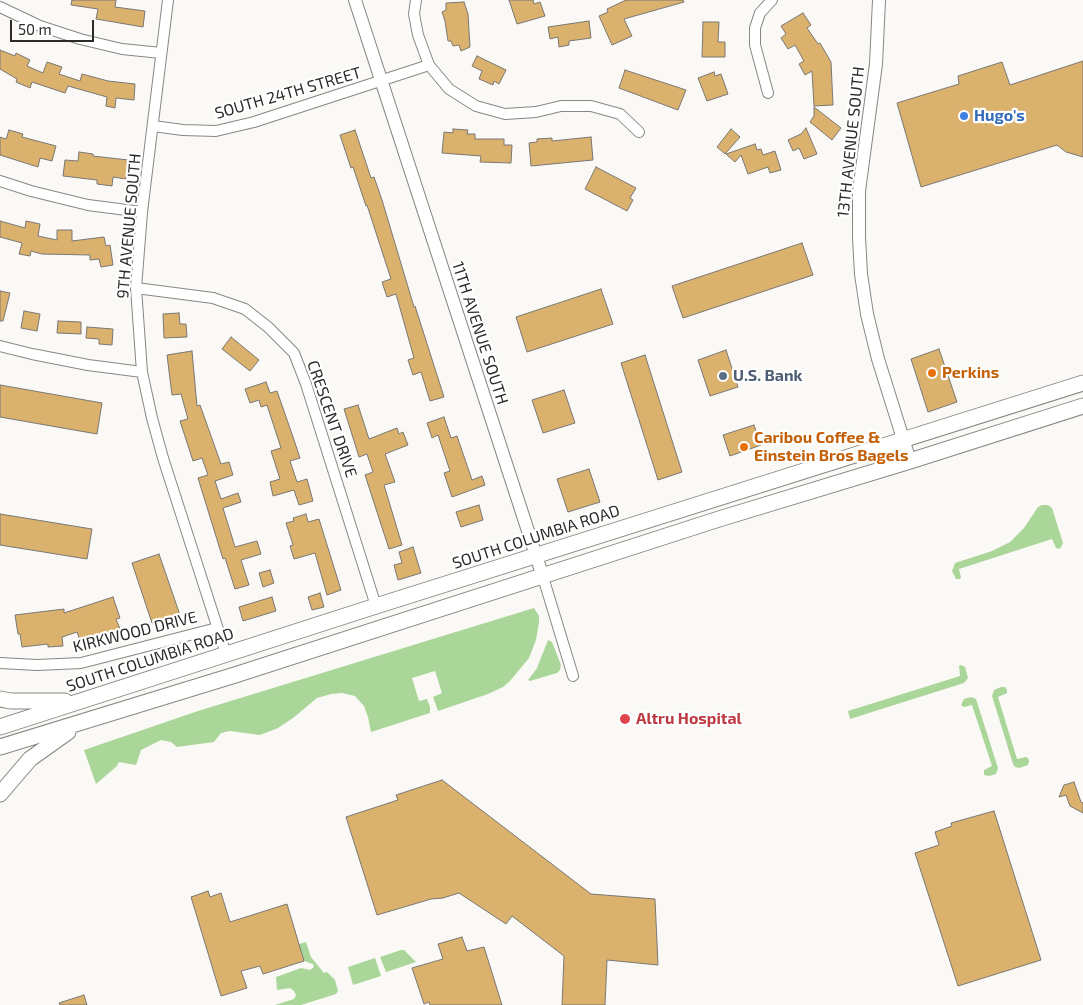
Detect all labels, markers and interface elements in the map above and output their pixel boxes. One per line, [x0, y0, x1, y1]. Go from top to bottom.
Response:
scale bar [12, 10, 96, 42]
text: 50 m [18, 20, 52, 38]
street label: SOUTH 24TH STREET [213, 63, 363, 123]
street label: 13TH AVENUE SOUTH [834, 66, 868, 218]
place label: Hugo's [974, 106, 1025, 126]
marker: Hugo's [958, 110, 970, 122]
street label: 9TH AVENUE SOUTH [113, 153, 145, 299]
street label: 11TH AVENUE SOUTH [448, 259, 512, 407]
street label: CRESCENT DRIVE [303, 358, 361, 480]
place label: Perkins [942, 363, 999, 383]
place label: U.S. Bank [733, 366, 802, 386]
marker: Perkins [926, 367, 938, 379]
marker: U.S. Bank [717, 370, 729, 382]
place label: Caribou Coffee & Einstein Bros Bagels [754, 428, 909, 466]
marker: Caribou Coffee & Einstein Bros Bagels [738, 441, 750, 453]
street label: SOUTH COLUMBIA ROAD [450, 501, 622, 573]
street label: KIRKWOOD DRIVE [71, 607, 199, 657]
street label: SOUTH COLUMBIA ROAD [64, 624, 236, 696]
place label: Altru Hospital [636, 709, 742, 729]
marker: Altru Hospital [618, 712, 632, 726]

